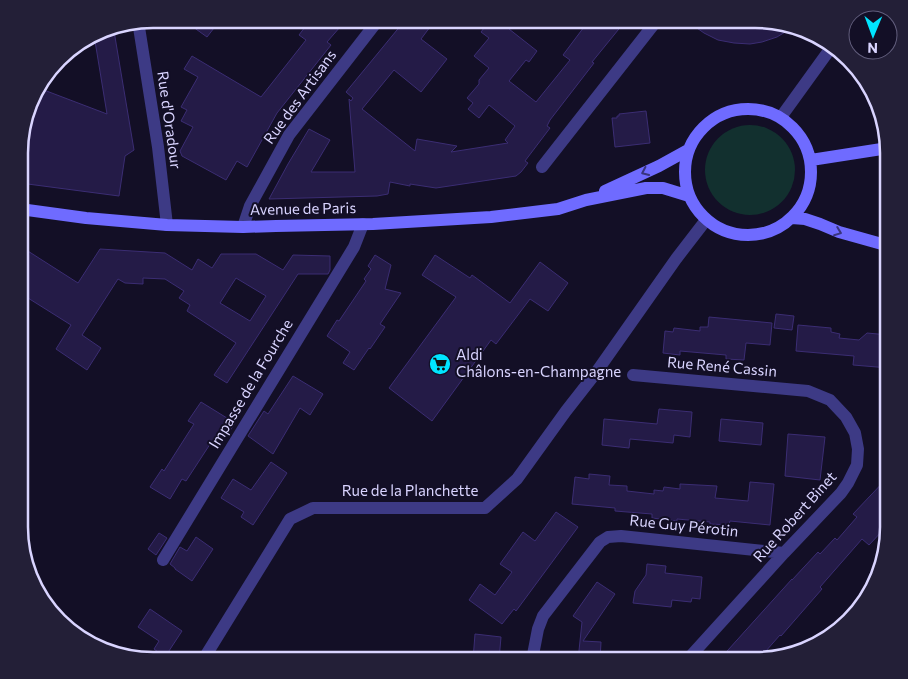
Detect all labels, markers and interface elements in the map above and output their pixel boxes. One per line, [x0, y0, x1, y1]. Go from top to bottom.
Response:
north arrow [848, 10, 898, 60]
text: N [867, 40, 878, 57]
street label: Rue des Artisans [259, 46, 339, 147]
street label: Rue d'Oradour [154, 70, 186, 170]
one-way arrow [641, 166, 650, 177]
street label: Avenue de Paris [250, 198, 356, 218]
one-way arrow [833, 225, 842, 236]
street label: Impasse de la Fourche [204, 315, 296, 451]
place label: Aldi Châlons-en-Champagne [456, 345, 621, 380]
supermarket icon: Aldi Châlons-en-Champagne [428, 352, 452, 376]
street label: Rue René Cassin [666, 352, 778, 380]
street label: Rue Robert Binet [749, 467, 840, 565]
street label: Rue de la Planchette [342, 481, 478, 499]
street label: Rue Guy Pérotin [629, 510, 739, 540]

